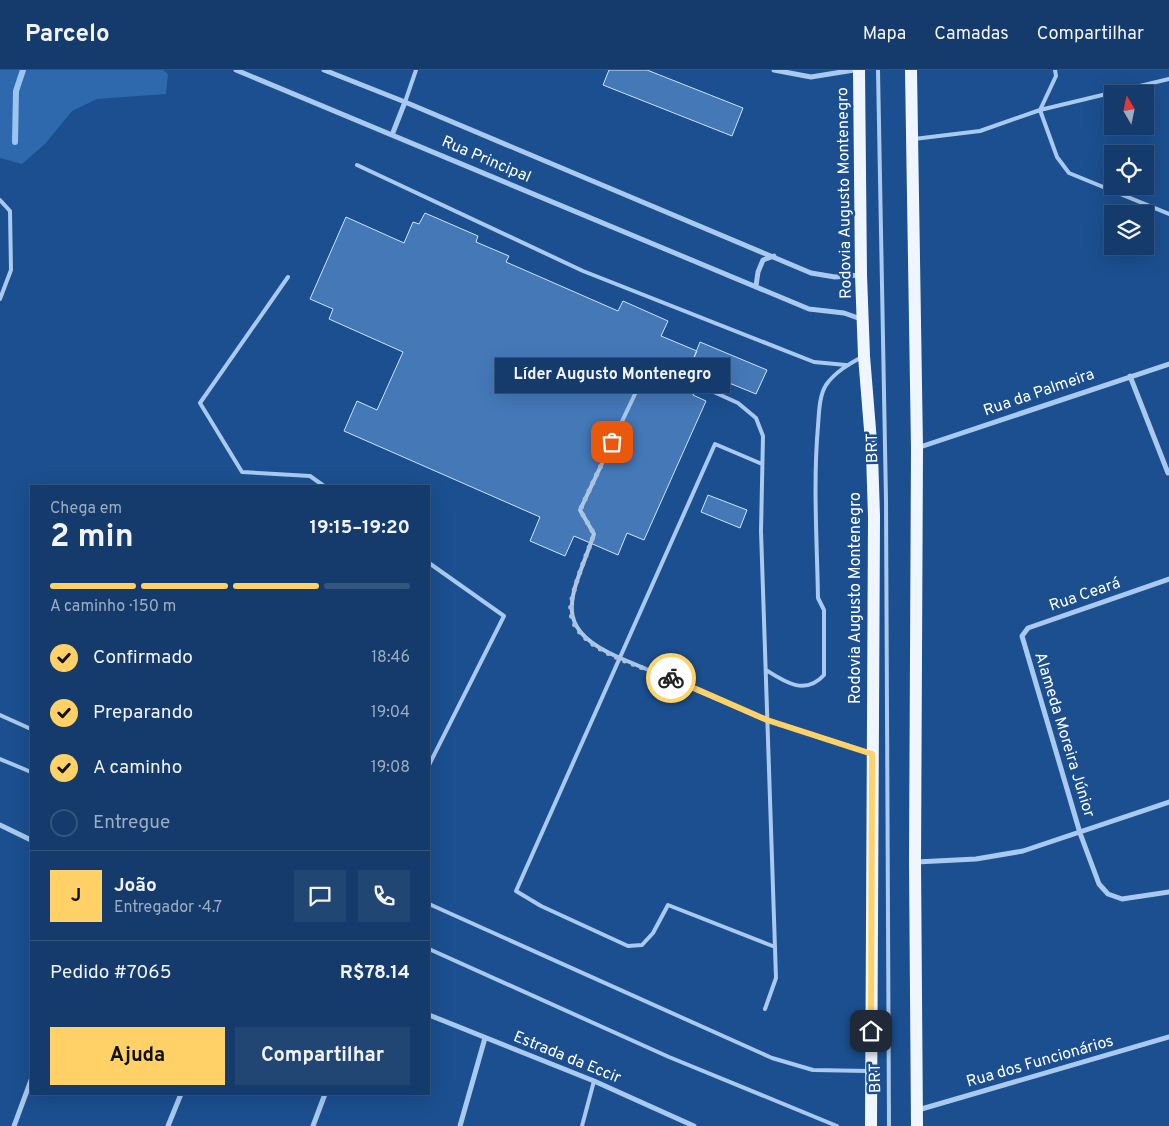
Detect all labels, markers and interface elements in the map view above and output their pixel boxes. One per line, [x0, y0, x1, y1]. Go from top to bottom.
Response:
text: Parcelo [25, 20, 110, 50]
text: Mapa [863, 23, 906, 46]
text: Camadas [934, 23, 1009, 46]
text: Compartilhar [1037, 23, 1144, 46]
north arrow [1104, 85, 1154, 135]
map controls [1104, 85, 1154, 255]
street label: Rodovia Augusto Montenegro [833, 87, 857, 299]
street label: Rua Principal [438, 132, 534, 188]
button: locate [1104, 145, 1154, 195]
button: layers [1104, 205, 1154, 255]
callout: Líder Augusto Montenegro [494, 357, 730, 392]
text: Líder Augusto Montenegro [514, 365, 711, 385]
street label: Rua da Palmeira [981, 365, 1097, 421]
pin [591, 421, 633, 463]
icon: bag [598, 428, 626, 456]
street label: BRT [863, 433, 883, 463]
street label: Rodovia Augusto Montenegro [846, 492, 866, 704]
text: Chega em [50, 499, 122, 519]
text: 19:15–19:20 [309, 516, 410, 540]
text: 2 min [50, 518, 134, 558]
street label: Rua Ceará [1047, 574, 1123, 616]
text: A caminho · 150 m [50, 597, 176, 617]
icon: check [50, 644, 78, 672]
text: Confirmado [93, 646, 193, 670]
text: 18:46 [371, 648, 410, 668]
street label: Alameda Moreira Júnior [1029, 650, 1099, 820]
courier [646, 653, 696, 703]
icon: bike [657, 664, 685, 692]
icon: check [50, 699, 78, 727]
text: Preparando [93, 701, 193, 725]
text: 19:04 [371, 703, 410, 723]
icon: check [50, 754, 78, 782]
text: A caminho [93, 756, 182, 780]
text: 19:08 [371, 758, 410, 778]
text: Entregue [93, 811, 170, 835]
button: chat [294, 870, 346, 922]
button: phone [358, 870, 410, 922]
text: João [114, 874, 157, 898]
text: J [71, 884, 81, 908]
text: Entregador · 4.7 [114, 898, 222, 918]
text: Pedido #7065 [50, 961, 172, 985]
text: R$78.14 [340, 961, 410, 985]
pin [850, 1010, 892, 1052]
icon: home [857, 1017, 885, 1045]
button: Ajuda [50, 1027, 225, 1085]
button: Compartilhar [235, 1027, 410, 1085]
street label: Estrada da Eccir [510, 1027, 624, 1089]
street label: Rua dos Funcionários [964, 1031, 1116, 1093]
street label: BRT [866, 1063, 886, 1093]

